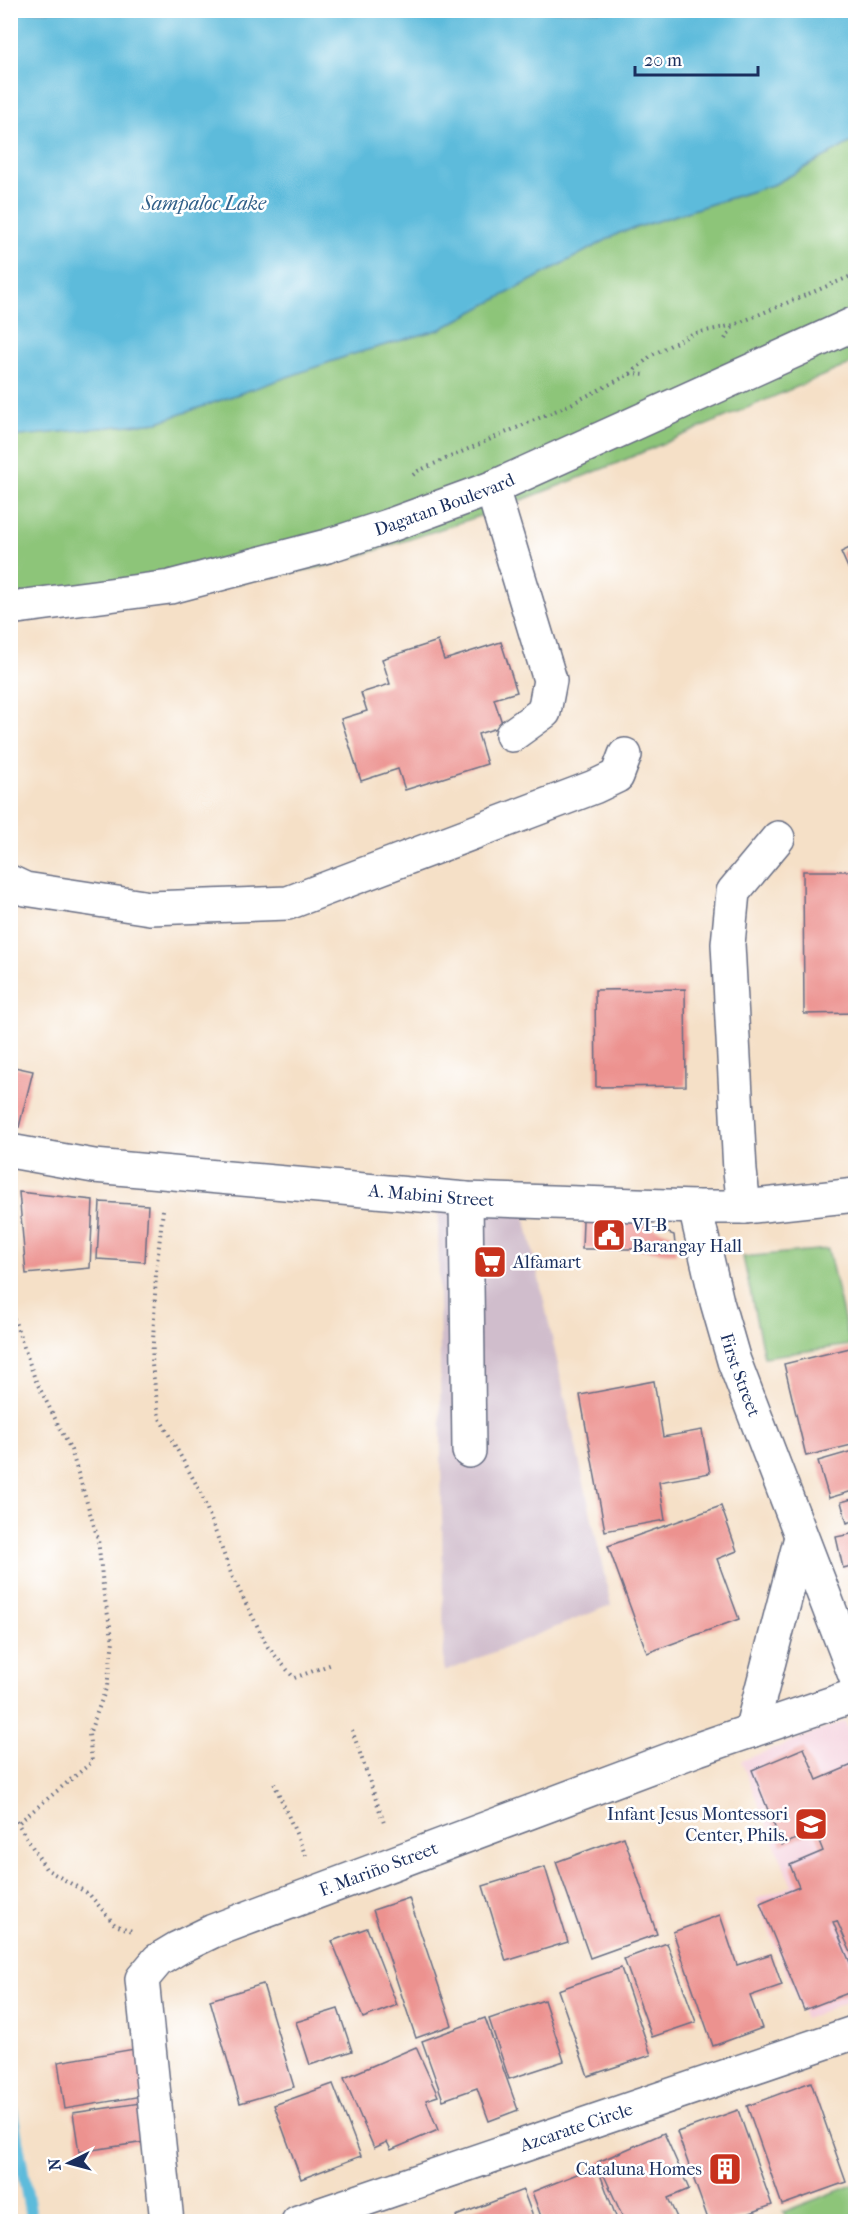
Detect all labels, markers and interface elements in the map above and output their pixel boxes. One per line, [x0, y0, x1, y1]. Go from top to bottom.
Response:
scale bar [635, 39, 758, 77]
text: 20 m [644, 50, 682, 71]
water label: Sampaloc Lake [141, 192, 267, 215]
street label: Dagatan Boulevard [372, 469, 518, 541]
street label: A. Mabini Street [367, 1180, 495, 1211]
place label: VI-B Barangay Hall [631, 1215, 742, 1257]
public building icon: VI-B Barangay Hall [591, 1217, 627, 1253]
supermarket icon: Alfamart [472, 1244, 508, 1280]
place label: Alfamart [512, 1252, 582, 1273]
street label: First Street [716, 1331, 765, 1420]
place label: Infant Jesus Montessori Center, Phils. [607, 1804, 789, 1846]
school or university icon: Infant Jesus Montessori Center, Phils. [793, 1806, 829, 1842]
street label: F. Mariño Street [316, 1837, 441, 1901]
street label: Azcarate Circle [516, 2099, 636, 2157]
north arrow [39, 2133, 99, 2193]
building icon: Cataluna Homes [707, 2151, 743, 2187]
text: N [44, 2157, 65, 2172]
place label: Cataluna Homes [576, 2159, 702, 2180]

